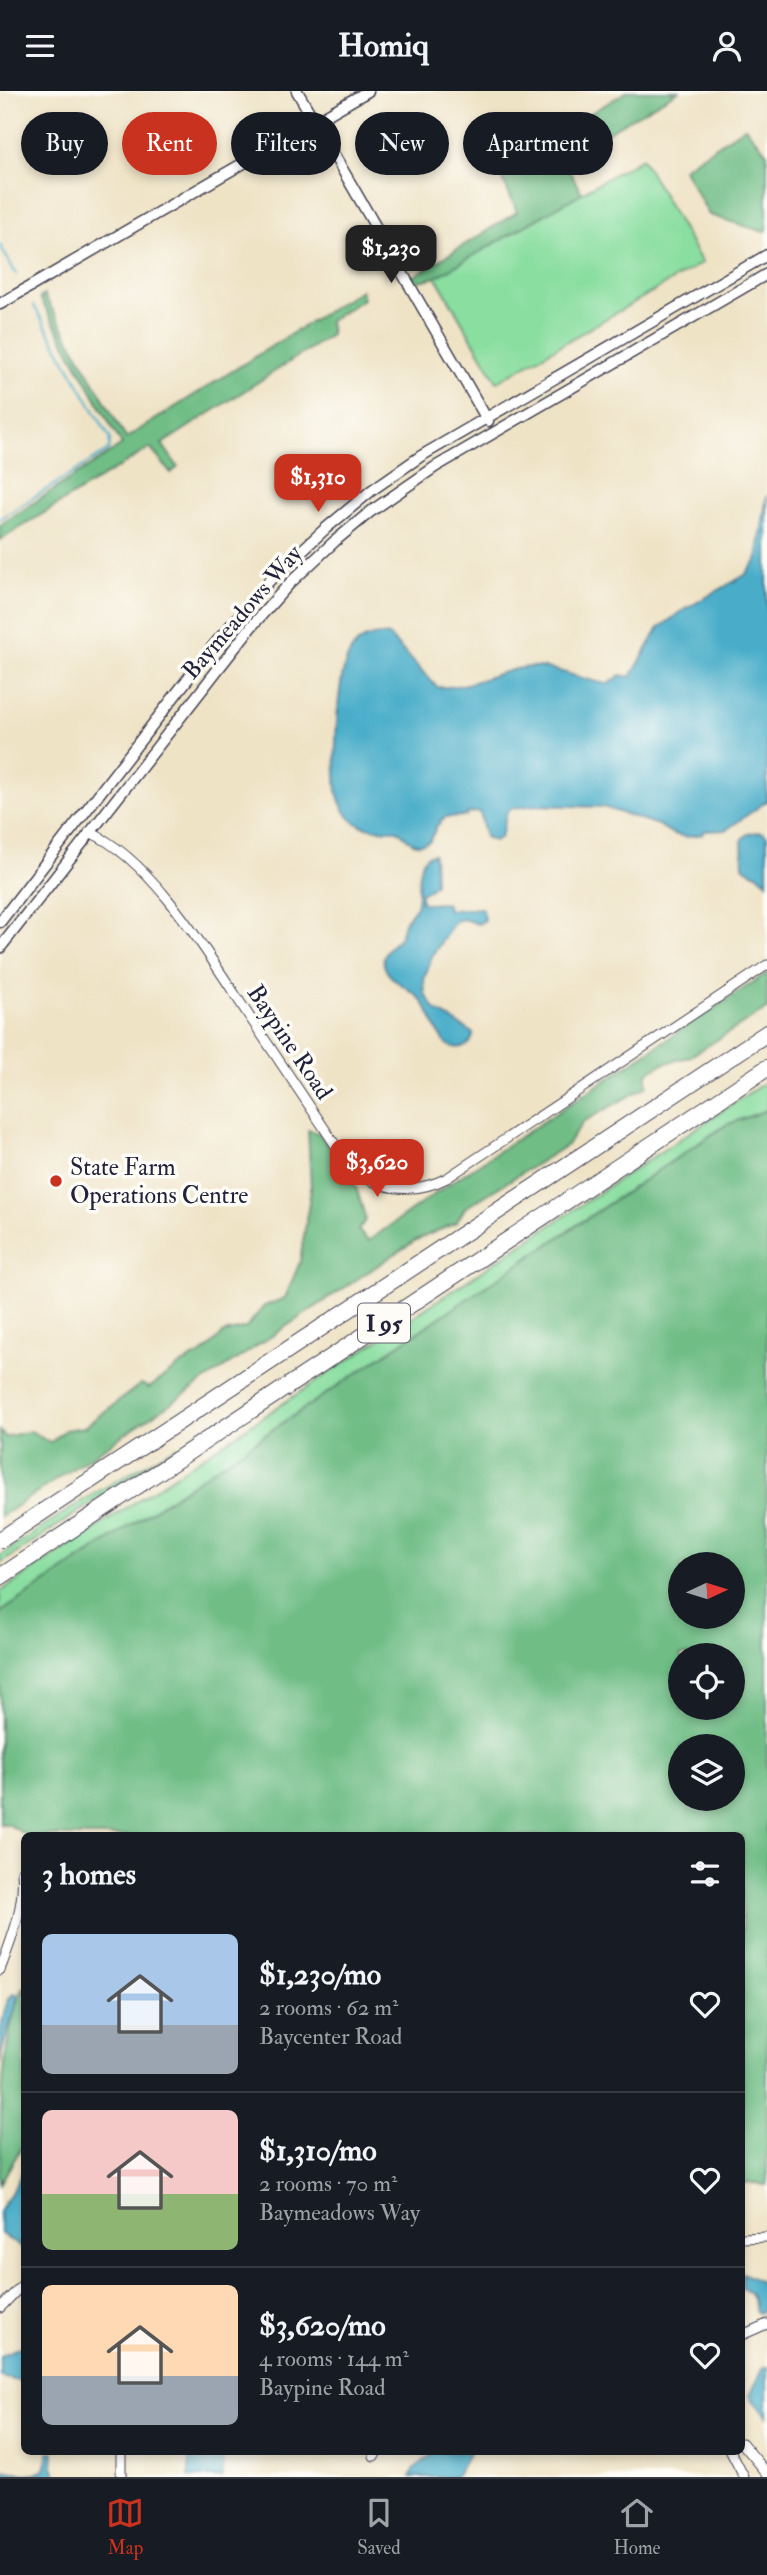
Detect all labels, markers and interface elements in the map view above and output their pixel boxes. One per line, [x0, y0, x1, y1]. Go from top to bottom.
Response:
text: Homiq [338, 26, 429, 66]
icon: menu [21, 27, 59, 65]
icon: person [708, 27, 746, 65]
chip: Buy [21, 112, 108, 175]
chip: Rent [122, 112, 217, 175]
chip: Filters [231, 112, 341, 175]
chip: New [355, 112, 449, 175]
chip: Apartment [463, 112, 613, 175]
pin: $1,230 [334, 225, 448, 285]
text: $1,230 [362, 233, 420, 262]
pin: $1,310 [261, 455, 375, 514]
text: $1,310 [290, 462, 346, 491]
street label: Baymeadows Way [176, 538, 310, 686]
street label: Baypine Road [240, 979, 339, 1106]
pin: $3,620 [320, 1139, 434, 1199]
text: $3,620 [346, 1147, 408, 1176]
place label: State Farm Operations Centre [70, 1152, 248, 1211]
marker: State Farm Operations Centre [48, 1173, 64, 1189]
road number: I 95 [358, 1303, 410, 1343]
north arrow [668, 1552, 746, 1629]
map controls [668, 1552, 745, 1811]
button: locate [668, 1643, 745, 1720]
button: layers [668, 1734, 745, 1811]
icon: filters [686, 1855, 724, 1893]
text: 3 homes [42, 1856, 136, 1893]
text: $1,230/mo [259, 1956, 381, 1993]
icon: home [98, 1962, 182, 2046]
icon: heart [686, 1985, 724, 2023]
text: 2 rooms · 62 m² [259, 1993, 398, 2022]
text: Baycenter Road [259, 2022, 402, 2051]
text: $1,310/mo [259, 2132, 377, 2169]
icon: home [98, 2138, 182, 2222]
icon: heart [686, 2161, 724, 2199]
text: 2 rooms · 70 m² [259, 2169, 398, 2198]
text: Baymeadows Way [259, 2198, 420, 2227]
text: $3,620/mo [259, 2307, 386, 2344]
icon: home [98, 2313, 182, 2397]
icon: heart [686, 2336, 724, 2374]
text: 4 rooms · 144 m² [259, 2344, 409, 2373]
text: Baypine Road [259, 2373, 385, 2402]
tab: Map [106, 2494, 144, 2560]
tab: Saved [357, 2494, 401, 2560]
tab: Home [613, 2494, 661, 2560]

